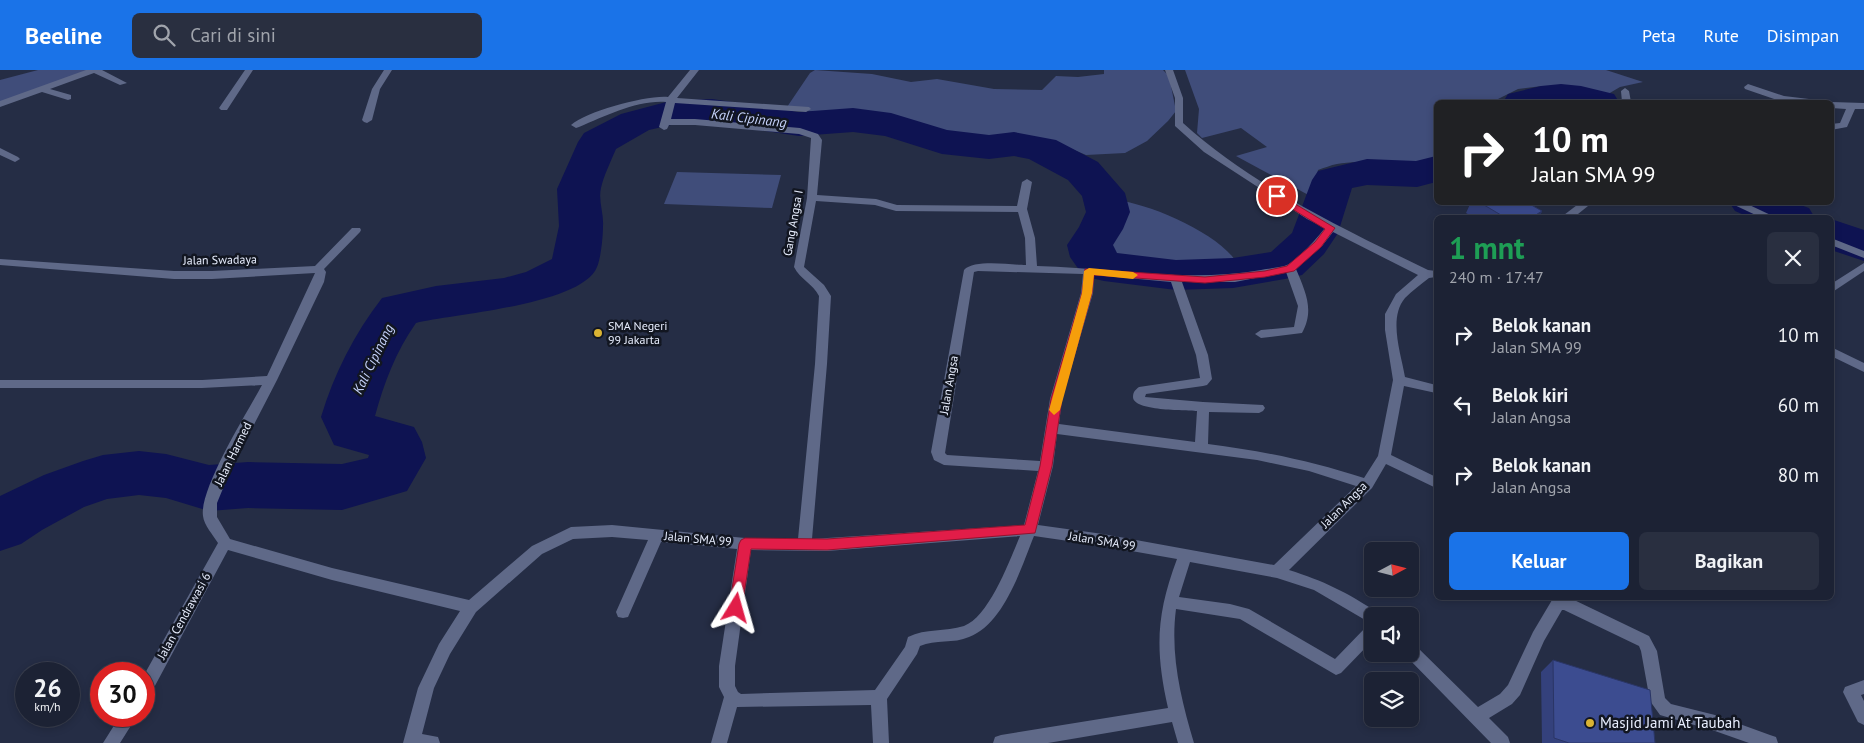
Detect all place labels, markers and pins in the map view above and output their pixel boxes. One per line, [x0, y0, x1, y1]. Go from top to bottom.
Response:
pin [1256, 175, 1298, 217]
place label: SMA Negeri 99 Jakarta [608, 318, 667, 347]
marker: SMA Negeri 99 Jakarta [592, 327, 604, 339]
place label: Masjid Jami At Taubah [1600, 713, 1740, 732]
marker: Masjid Jami At Taubah [1584, 717, 1596, 729]

